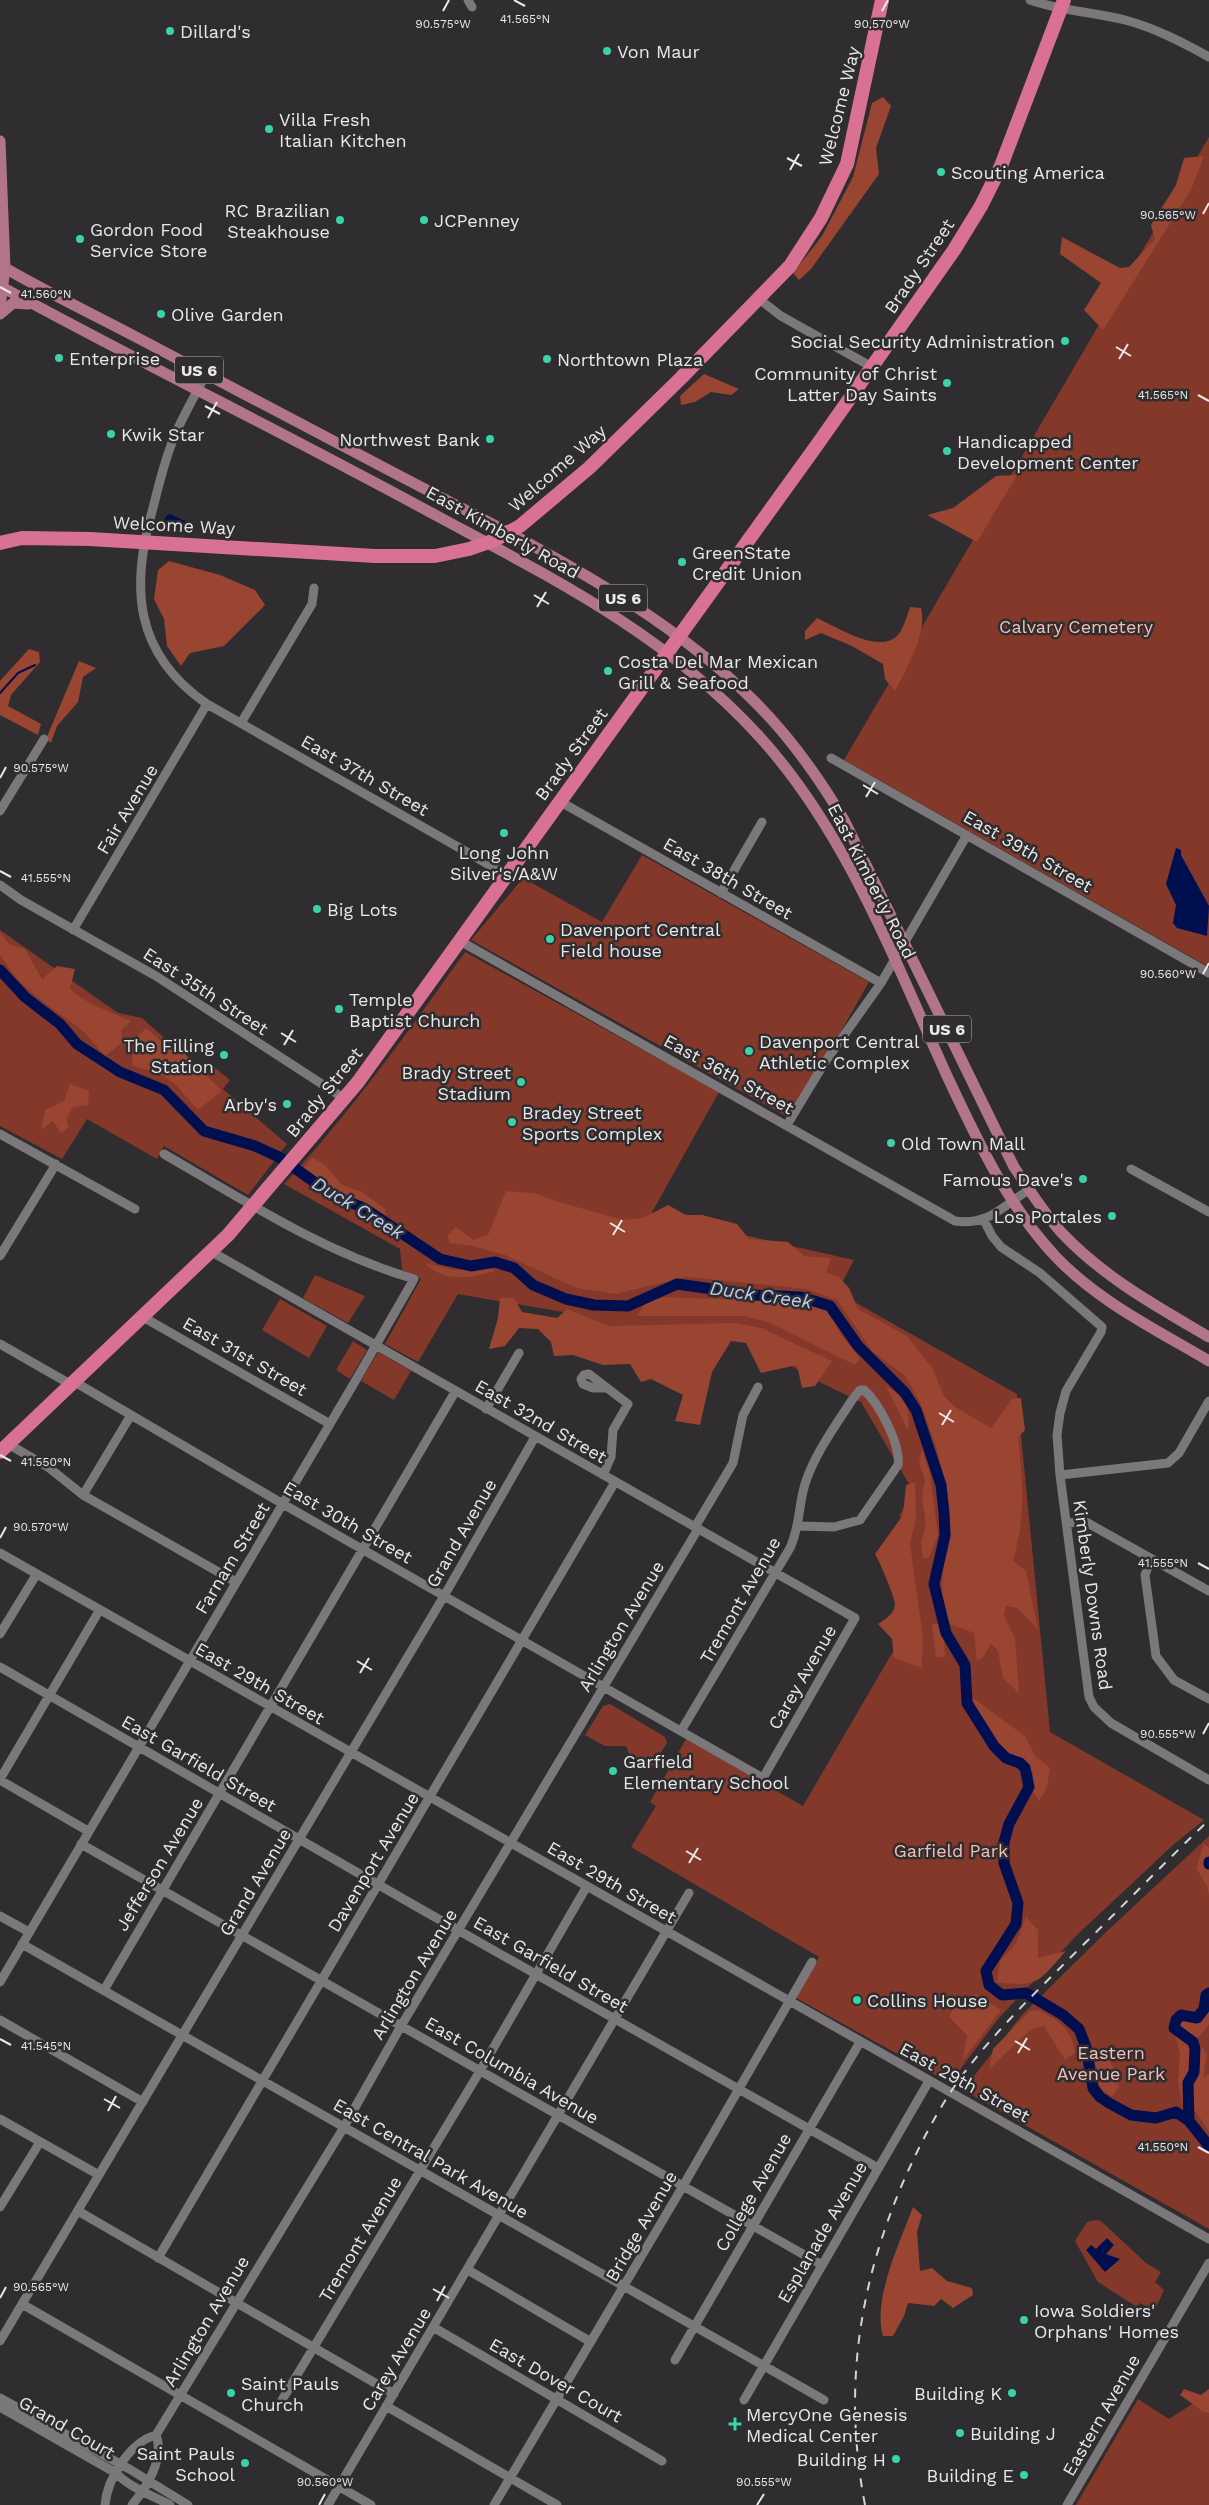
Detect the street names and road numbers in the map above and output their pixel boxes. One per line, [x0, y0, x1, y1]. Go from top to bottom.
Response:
street label: Welcome Way [814, 43, 864, 168]
street label: Brady Street [880, 214, 959, 317]
road number: US 6 [175, 356, 223, 384]
street label: Welcome Way [504, 420, 611, 516]
street label: East Kimberly Road [423, 481, 583, 583]
street label: Welcome Way [112, 511, 236, 539]
road number: US 6 [599, 584, 647, 612]
street label: Brady Street [530, 703, 612, 804]
street label: East 37th Street [298, 730, 433, 820]
street label: Fair Avenue [92, 760, 162, 858]
street label: East Kimberly Road [824, 800, 920, 962]
street label: East 39th Street [960, 806, 1097, 897]
street label: East 38th Street [660, 833, 797, 924]
street label: East 35th Street [140, 943, 273, 1039]
road number: US 6 [923, 1016, 971, 1042]
street label: East 36th Street [660, 1030, 798, 1119]
street label: Brady Street [281, 1043, 367, 1141]
street label: East 31st Street [179, 1312, 311, 1400]
street label: East 32nd Street [471, 1375, 611, 1467]
street label: Grand Avenue [421, 1475, 501, 1591]
street label: East 30th Street [280, 1477, 417, 1568]
street label: Farnam Street [190, 1498, 274, 1618]
street label: Kimberly Downs Road [1069, 1498, 1117, 1692]
street label: Tremont Avenue [695, 1533, 785, 1667]
street label: Arlington Avenue [574, 1557, 668, 1695]
street label: Carey Avenue [764, 1621, 840, 1733]
street label: East 29th Street [192, 1638, 329, 1729]
street label: East Garfield Street [118, 1710, 280, 1816]
street label: Davenport Avenue [323, 1788, 423, 1936]
street label: Jefferson Avenue [111, 1793, 207, 1935]
street label: Grand Avenue [215, 1824, 295, 1940]
street label: East 29th Street [544, 1837, 681, 1928]
street label: Arlington Avenue [367, 1905, 461, 2043]
street label: East Garfield Street [470, 1911, 632, 2017]
street label: East Columbia Avenue [422, 2012, 602, 2128]
street label: East 29th Street [896, 2038, 1034, 2127]
street label: East Central Park Avenue [330, 2093, 532, 2223]
street label: College Avenue [711, 2129, 795, 2255]
street label: Esplanade Avenue [773, 2157, 871, 2307]
street label: Bridge Avenue [601, 2167, 681, 2285]
street label: Tremont Avenue [314, 2172, 406, 2306]
street label: Arlington Avenue [159, 2252, 253, 2390]
street label: Carey Avenue [357, 2303, 435, 2415]
street label: East Dover Court [486, 2333, 627, 2427]
street label: Eastern Avenue [1058, 2351, 1144, 2479]
street label: Grand Court [15, 2391, 119, 2463]

